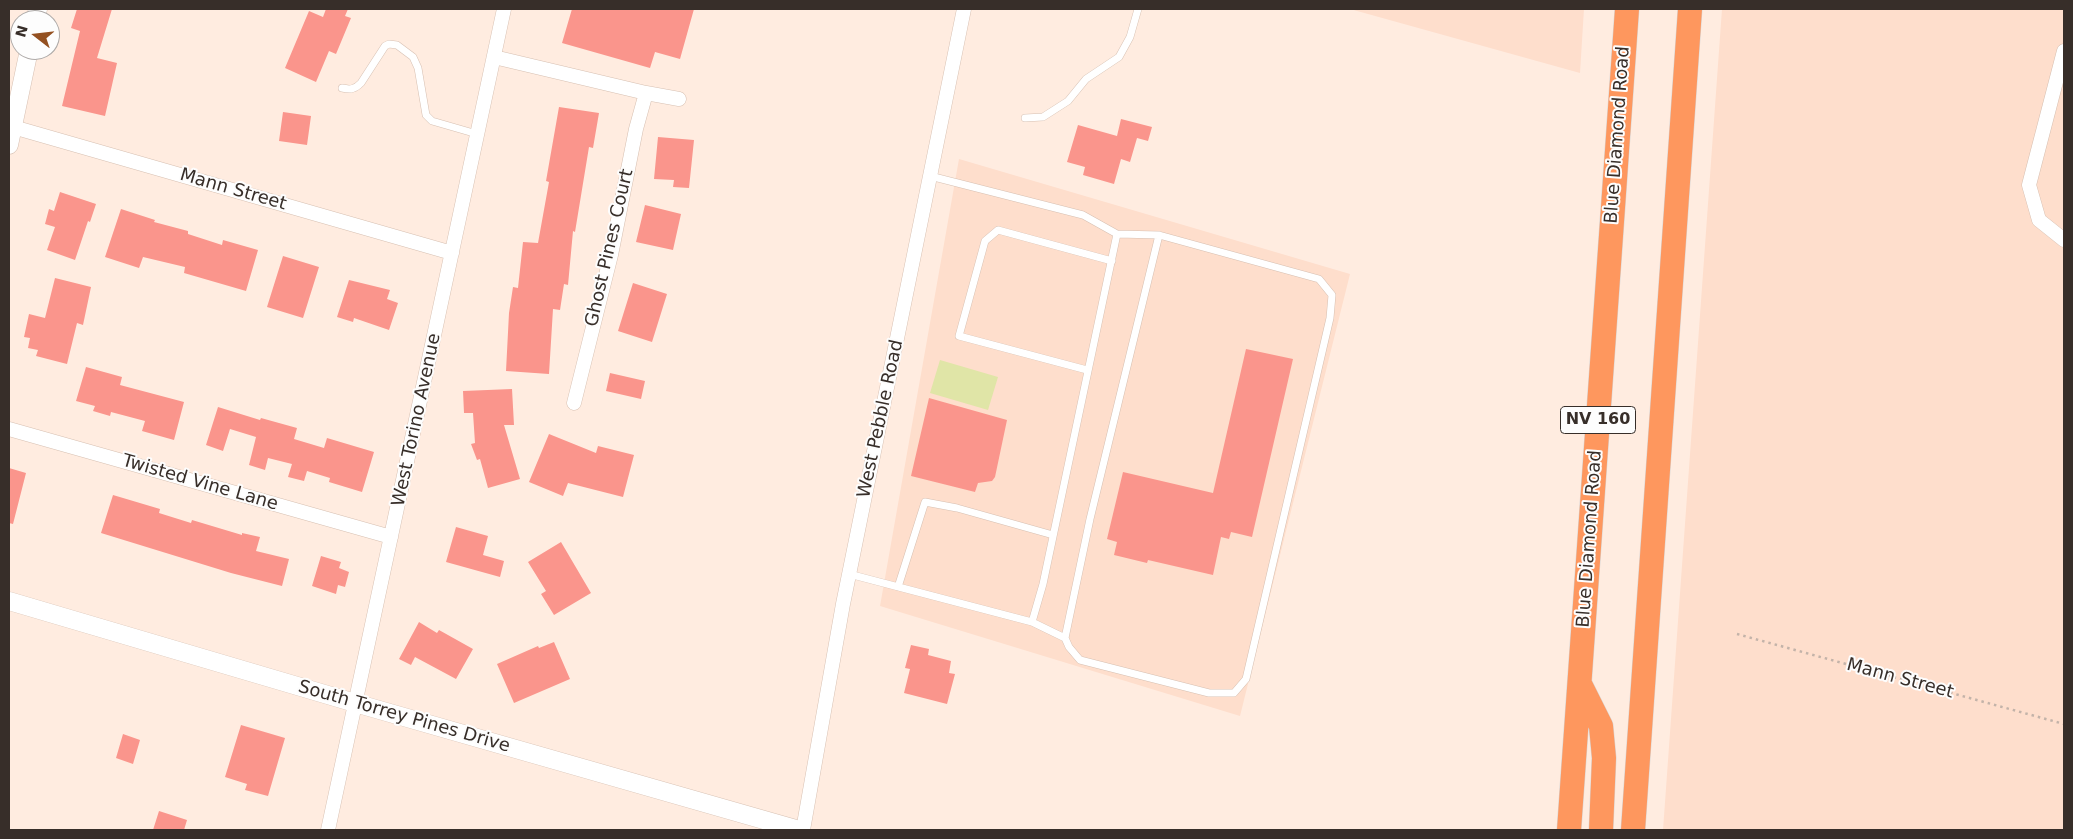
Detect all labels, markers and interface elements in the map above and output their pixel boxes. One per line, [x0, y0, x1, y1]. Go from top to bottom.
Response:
north arrow [10, 10, 60, 60]
text: N [12, 23, 31, 39]
street label: Blue Diamond Road [1601, 46, 1635, 224]
street label: Mann Street [177, 164, 289, 216]
street label: Ghost Pines Court [581, 167, 639, 329]
street label: West Torino Avenue [388, 332, 446, 508]
street label: West Pebble Road [854, 338, 908, 500]
road number: NV 160 [1560, 406, 1636, 434]
street label: Twisted Vine Lane [120, 450, 280, 516]
street label: Blue Diamond Road [1573, 450, 1607, 628]
street label: Mann Street [1844, 654, 1956, 704]
street label: South Torrey Pines Drive [296, 676, 512, 758]

